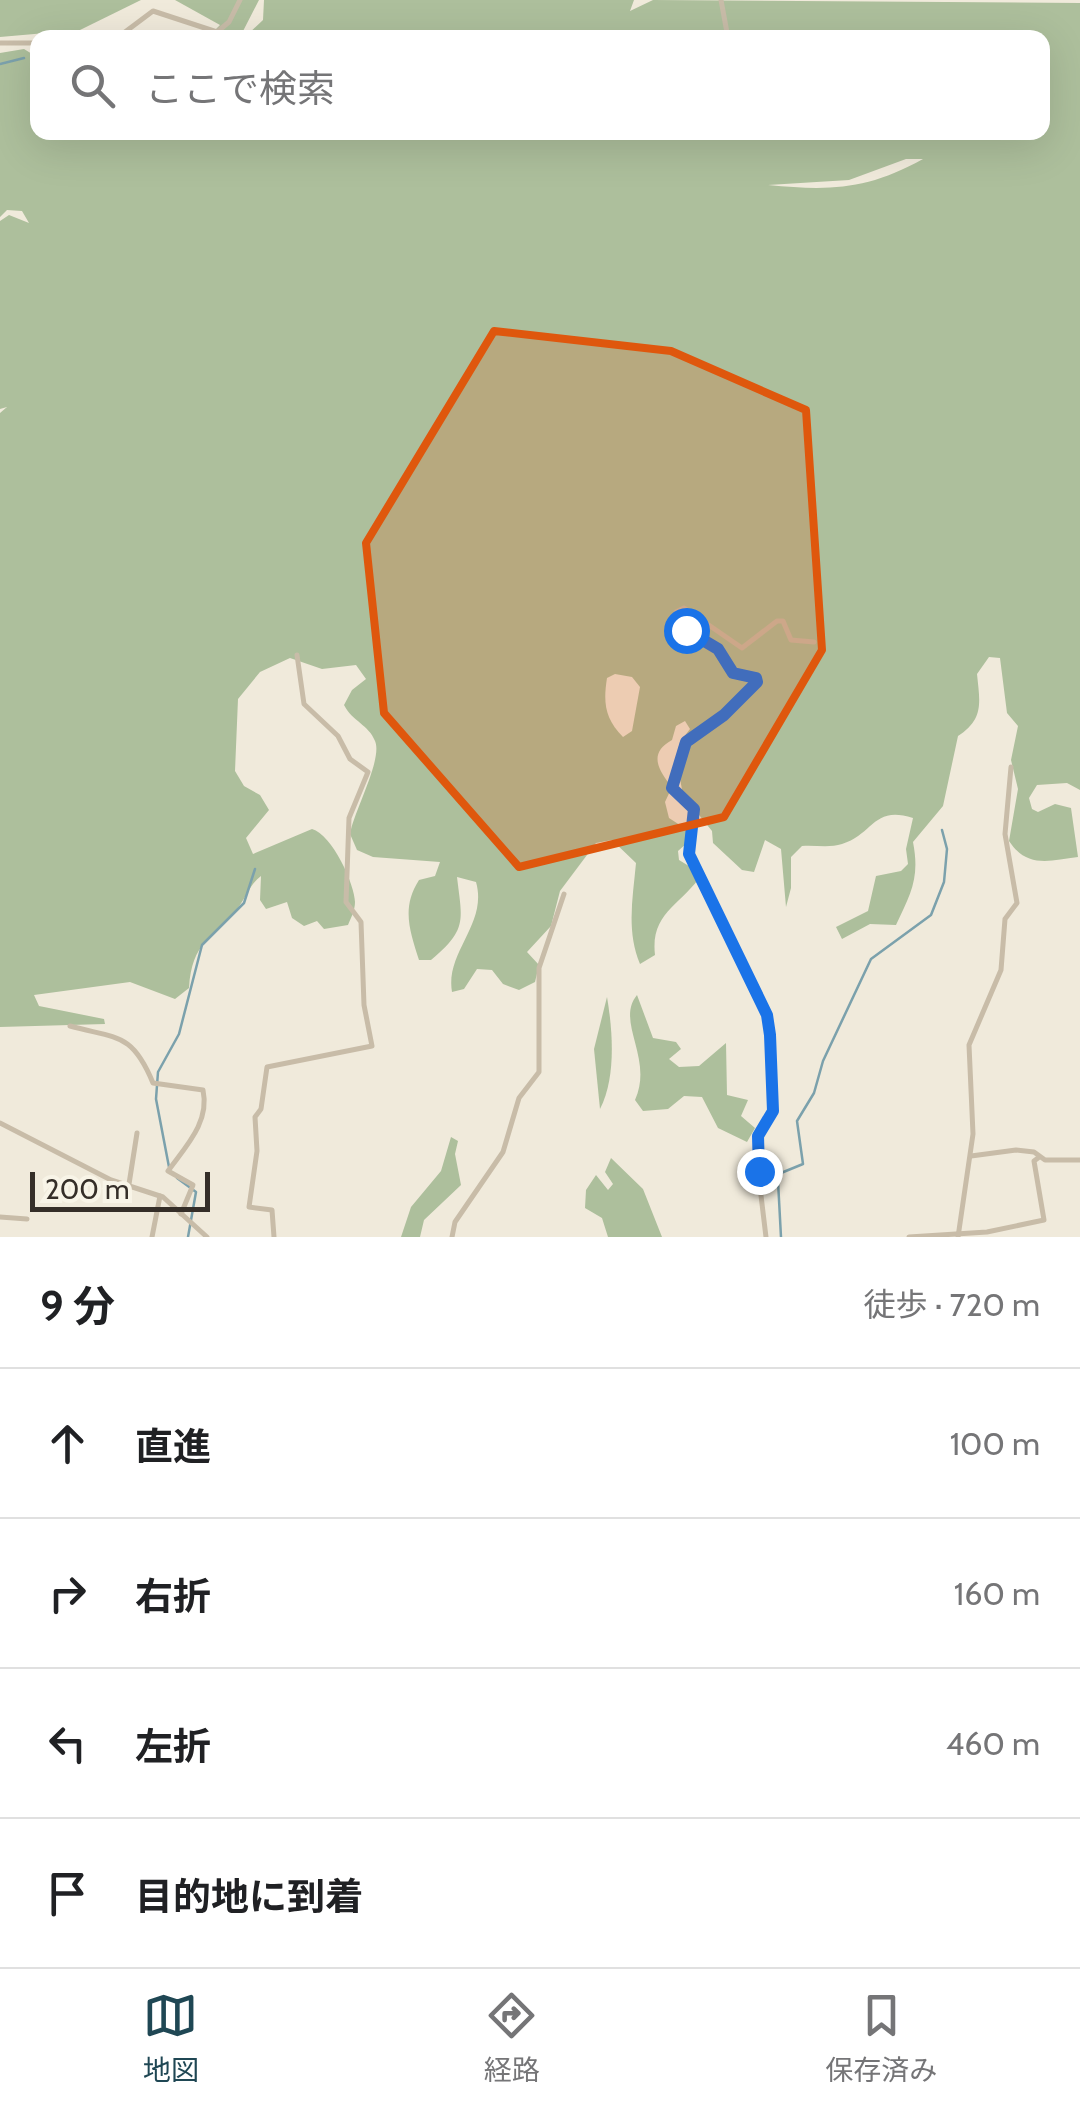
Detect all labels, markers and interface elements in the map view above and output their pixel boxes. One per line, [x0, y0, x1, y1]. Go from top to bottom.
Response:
search box [30, 30, 1050, 140]
icon: search [65, 58, 120, 113]
text: ここで検索 [145, 65, 335, 112]
route start [664, 608, 710, 654]
route end [737, 1149, 783, 1195]
scale bar [30, 1167, 210, 1212]
text: 200 m [45, 1172, 130, 1206]
text: 9 分 [40, 1280, 115, 1332]
text: 徒歩 · 720 m [864, 1285, 1040, 1324]
icon: ahead [40, 1416, 95, 1471]
text: 直進 [135, 1423, 211, 1470]
text: 100 m [950, 1424, 1040, 1463]
icon: right [40, 1566, 95, 1621]
text: 右折 [135, 1573, 211, 1620]
text: 160 m [954, 1574, 1040, 1613]
icon: left [40, 1716, 95, 1771]
text: 左折 [135, 1723, 211, 1770]
text: 460 m [946, 1724, 1040, 1763]
icon: arrive [40, 1866, 95, 1921]
text: 目的地に到着 [135, 1873, 363, 1920]
tab: 地図 [143, 1988, 199, 2088]
tab: 経路 [484, 1988, 540, 2088]
tab: 保存済み [825, 1988, 937, 2088]

